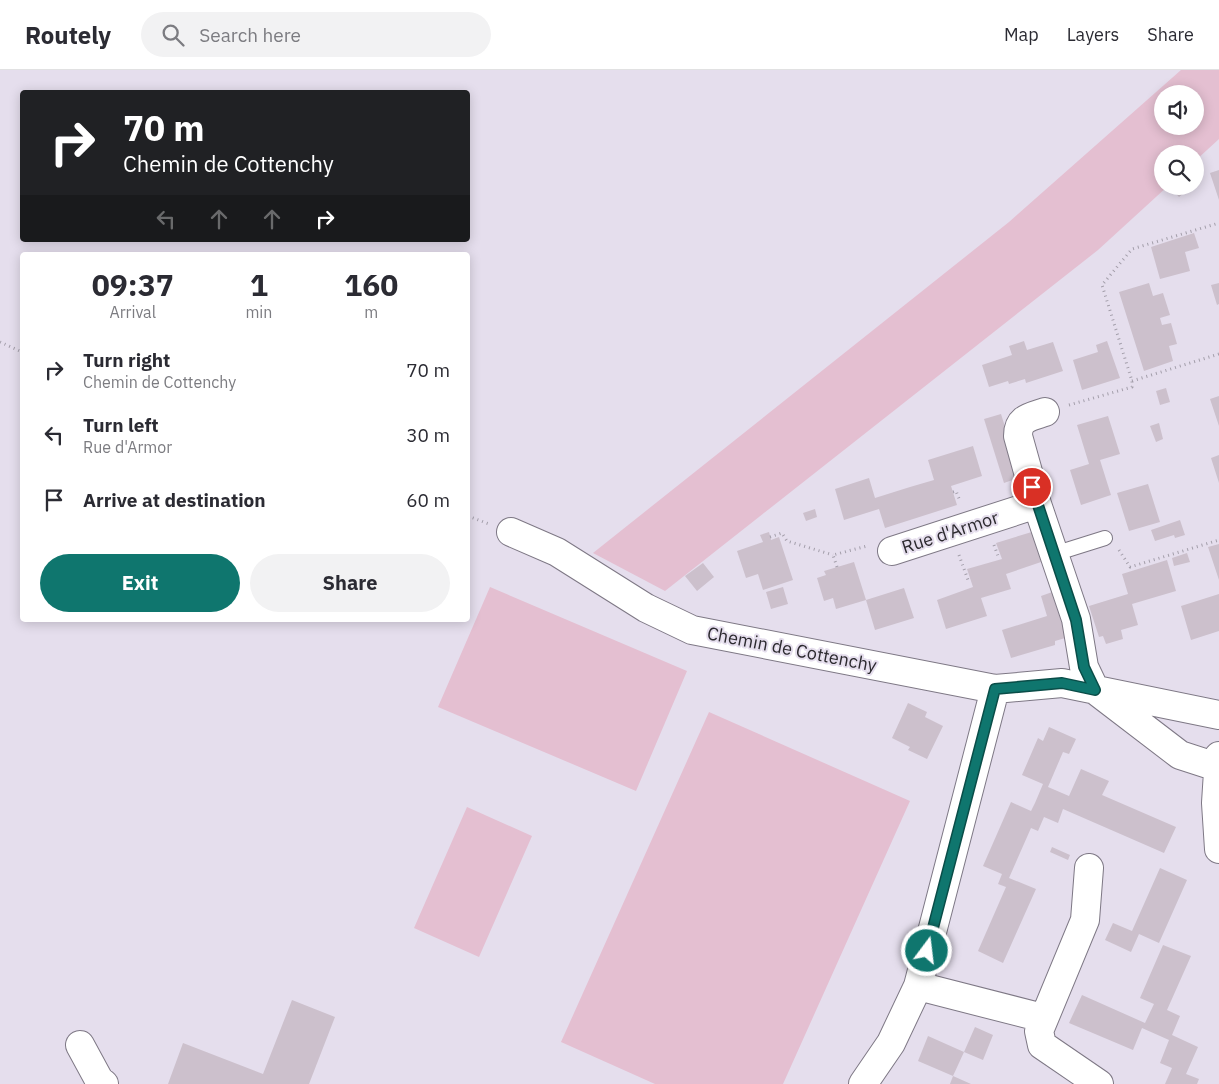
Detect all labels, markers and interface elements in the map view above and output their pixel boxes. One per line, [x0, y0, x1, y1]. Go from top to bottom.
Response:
search box [141, 12, 491, 57]
text: Routely [25, 19, 111, 51]
icon: search [159, 21, 187, 49]
text: Search here [199, 23, 301, 47]
text: Map [1004, 23, 1039, 46]
text: Layers [1067, 23, 1119, 46]
text: Share [1147, 23, 1194, 46]
map controls [1154, 85, 1204, 195]
button: sound [1154, 85, 1204, 135]
text: 70 m [123, 105, 205, 151]
icon: right [40, 110, 105, 175]
button: search [1154, 145, 1204, 195]
text: Chemin de Cottenchy [123, 149, 334, 178]
icon: left [152, 205, 180, 233]
icon: ahead [205, 205, 233, 233]
icon: ahead [258, 205, 286, 233]
icon: right [311, 205, 339, 233]
text: 09:37 [92, 265, 174, 304]
text: 1 [250, 265, 268, 304]
text: 160 [344, 265, 398, 304]
text: Arrival [109, 302, 156, 322]
text: min [245, 302, 272, 322]
text: m [364, 302, 378, 322]
text: Turn right [83, 348, 170, 372]
icon: right [40, 356, 68, 384]
text: 70 m [406, 358, 450, 382]
text: Chemin de Cottenchy [83, 372, 236, 392]
text: Turn left [83, 413, 159, 437]
icon: left [40, 421, 68, 449]
text: 30 m [406, 423, 450, 447]
text: Rue d'Armor [83, 437, 172, 457]
pin [1011, 466, 1053, 508]
icon: arrive [1018, 473, 1046, 501]
icon: arrive [40, 486, 68, 514]
text: Arrive at destination [83, 488, 266, 512]
text: 60 m [406, 488, 450, 512]
street label: Rue d'Armor [899, 505, 1002, 558]
button: Exit [40, 554, 240, 612]
button: Share [250, 554, 450, 612]
street label: Chemin de Cottenchy [705, 621, 879, 677]
position arrow [900, 924, 952, 976]

